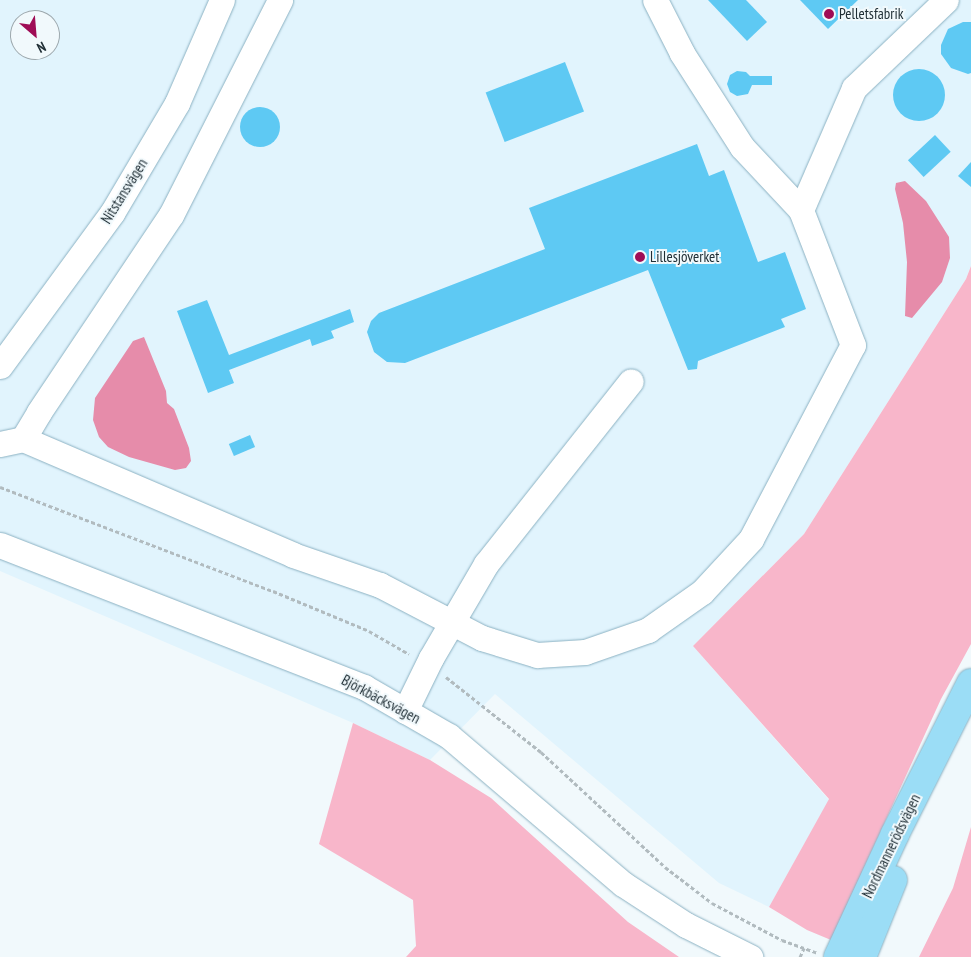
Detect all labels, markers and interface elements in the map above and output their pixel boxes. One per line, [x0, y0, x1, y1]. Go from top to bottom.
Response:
place label: Pelletsfabrik [839, 5, 903, 23]
marker: Pelletsfabrik [823, 8, 835, 20]
north arrow [10, 10, 60, 60]
text: N [34, 38, 49, 57]
street label: Nitstansvägen [97, 155, 151, 227]
place label: Lillesjöverket [650, 248, 719, 266]
marker: Lillesjöverket [634, 251, 646, 263]
street label: Björkbäcksvägen [339, 671, 423, 727]
street label: Nordmannerödsvägen [858, 791, 924, 901]

